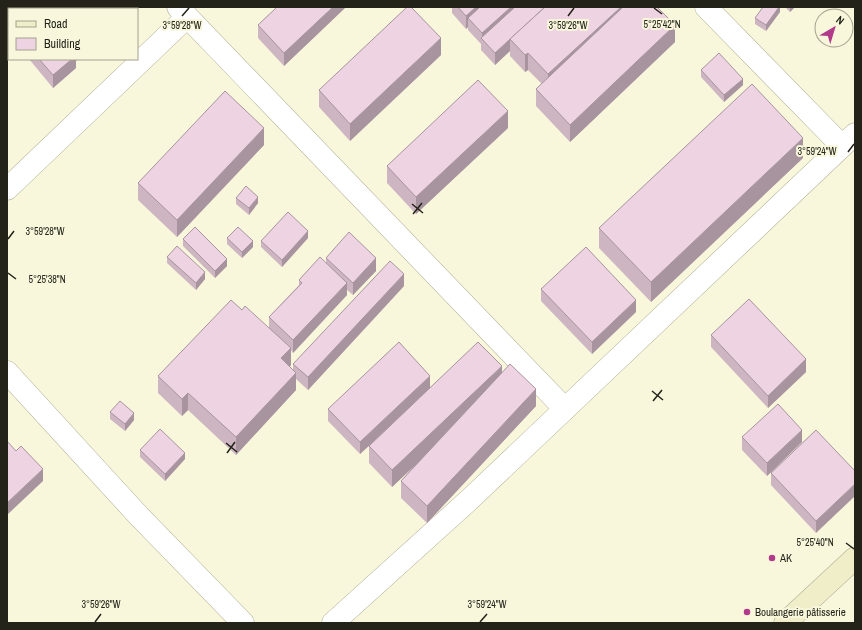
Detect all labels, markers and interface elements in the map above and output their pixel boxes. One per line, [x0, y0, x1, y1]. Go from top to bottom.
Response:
legend [8, 8, 138, 60]
north arrow [814, 8, 854, 48]
text: N [833, 13, 847, 28]
text: Road [44, 16, 68, 32]
text: 5°25'42"N [643, 18, 681, 31]
text: 3°59'28"W [162, 19, 202, 32]
text: 3°59'26"W [548, 19, 588, 32]
text: Building [44, 36, 81, 52]
text: 3°59'24"W [797, 145, 837, 158]
text: 3°59'28"W [25, 225, 65, 238]
text: 5°25'38"N [28, 273, 66, 286]
text: 5°25'40"N [796, 536, 834, 549]
place label: AK [779, 551, 792, 565]
marker: AK [767, 553, 777, 563]
text: 3°59'26"W [81, 598, 121, 611]
text: 3°59'24"W [467, 598, 507, 611]
place label: Boulangerie pâtisserie [755, 605, 846, 619]
marker: Boulangerie pâtisserie [742, 607, 752, 617]

